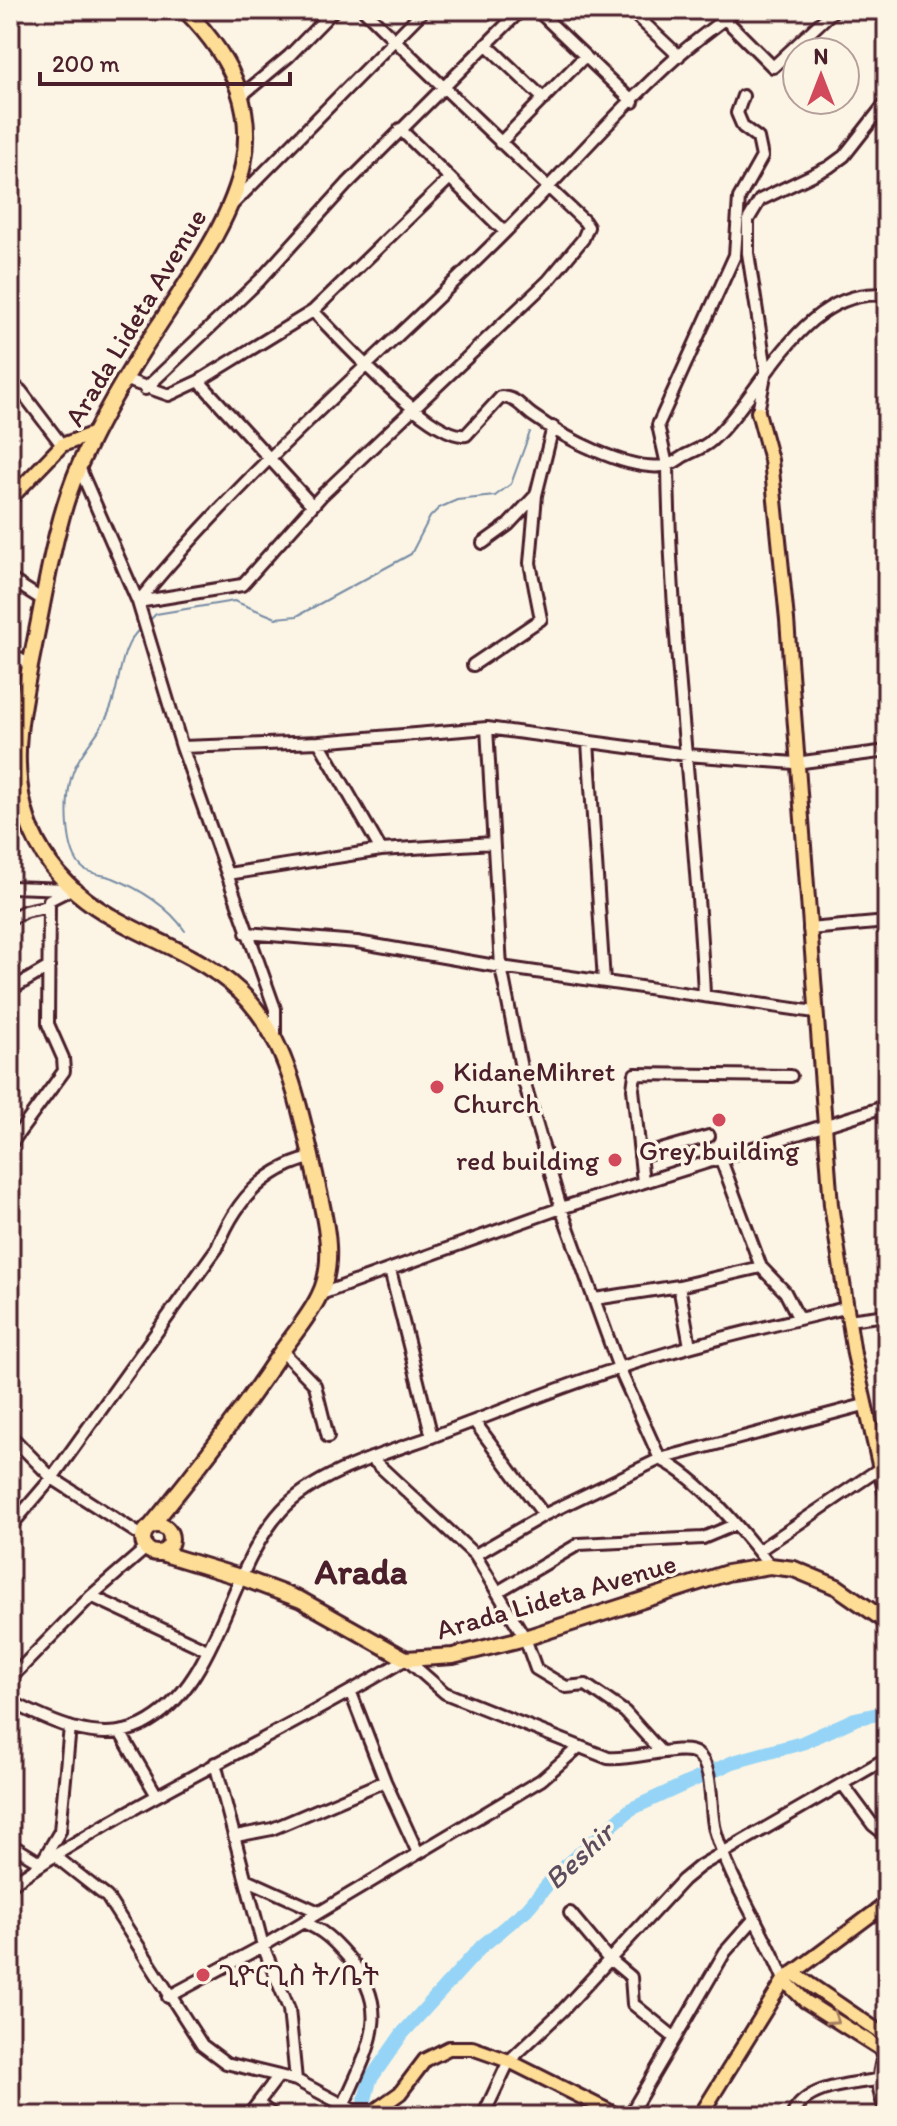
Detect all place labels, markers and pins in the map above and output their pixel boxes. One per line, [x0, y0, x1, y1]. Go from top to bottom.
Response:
place label: KidaneMihret Church [453, 1054, 615, 1120]
marker: KidaneMihret Church [428, 1078, 446, 1096]
marker: Grey building [710, 1111, 728, 1129]
place label: Grey building [639, 1133, 800, 1167]
place label: red building [456, 1143, 600, 1177]
marker: red building [606, 1151, 624, 1169]
place label: ጊዮርጊስ ት/ቤት [219, 1958, 379, 1992]
marker: ጊዮርጊስ ት/ቤት [194, 1966, 212, 1984]

